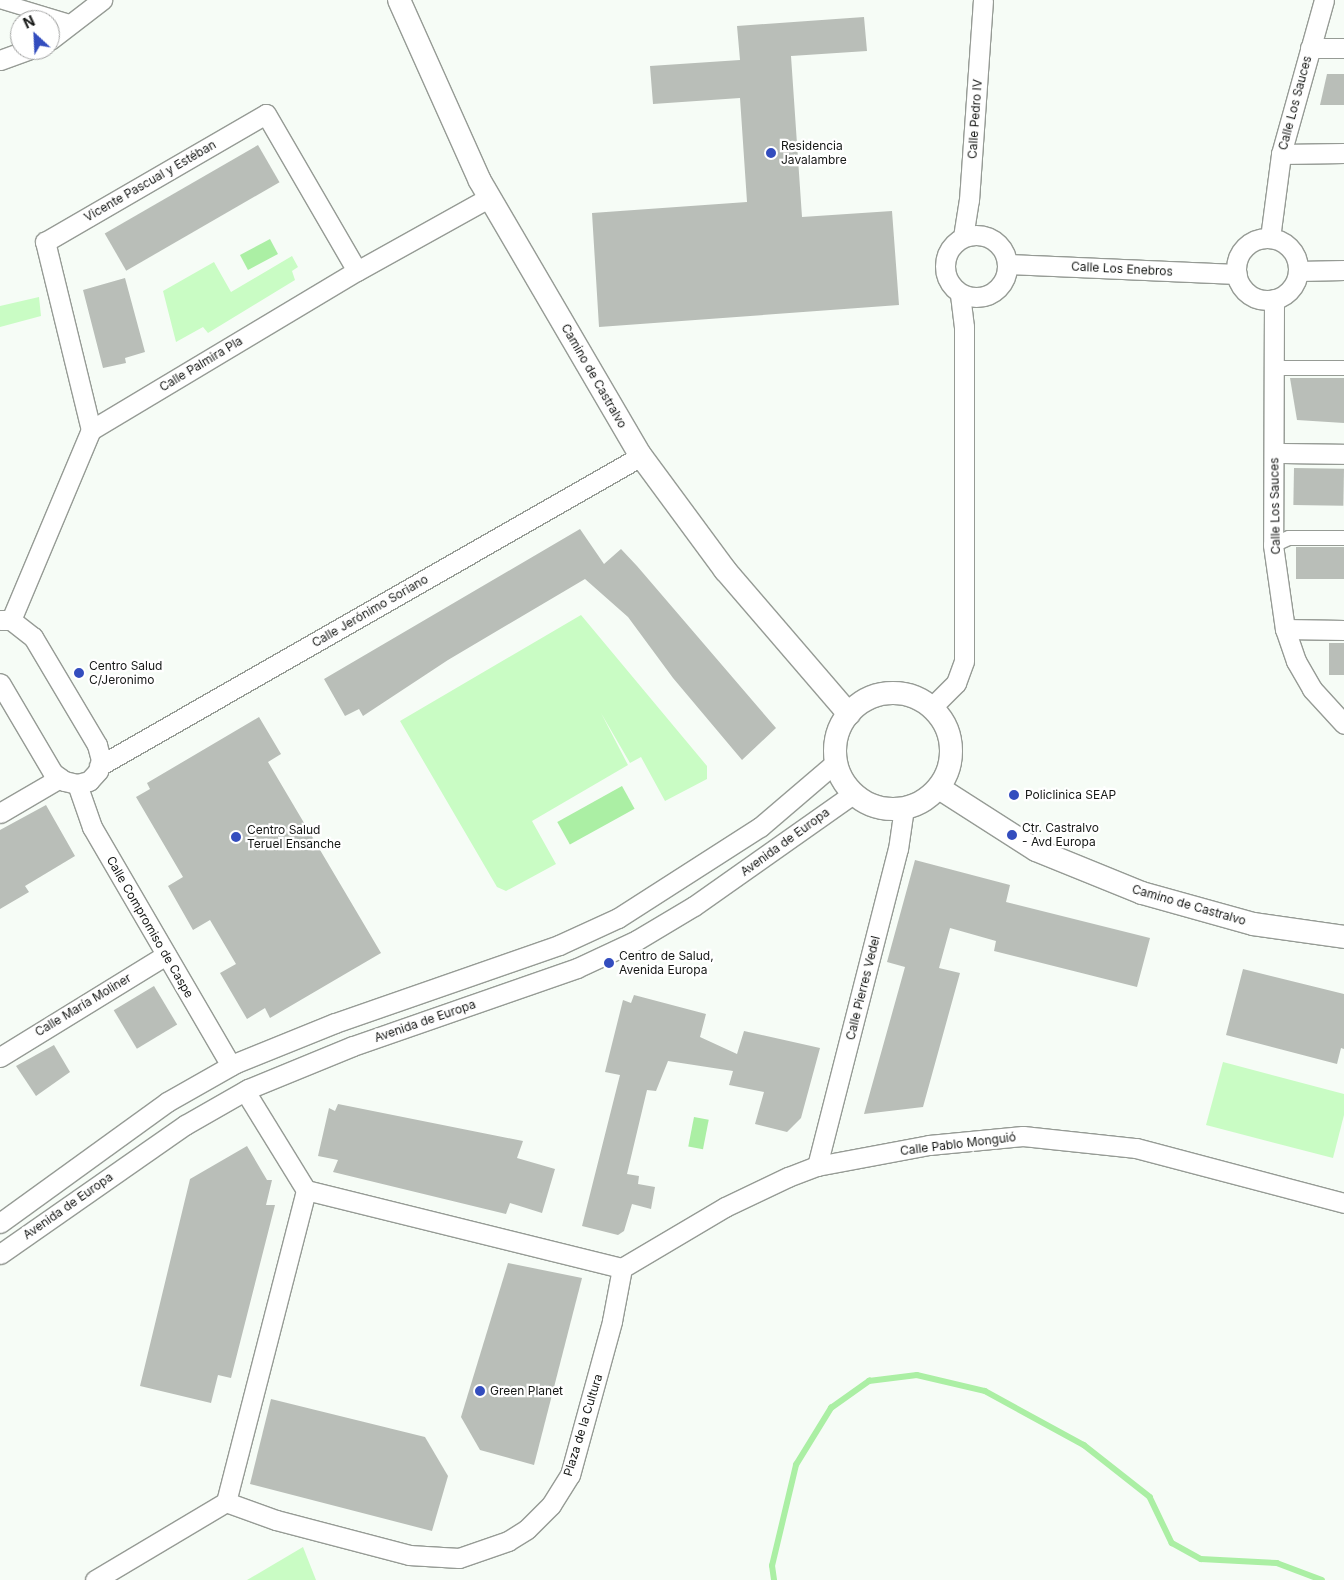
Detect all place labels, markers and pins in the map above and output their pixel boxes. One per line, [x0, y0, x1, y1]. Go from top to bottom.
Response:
place label: Residencia Javalambre [781, 139, 847, 167]
marker: Residencia Javalambre [765, 147, 777, 159]
place label: Centro Salud C/Jeronimo [89, 659, 162, 687]
marker: Centro Salud C/Jeronimo [73, 667, 85, 679]
marker: Policlinica SEAP [1007, 788, 1021, 802]
place label: Policlinica SEAP [1025, 788, 1116, 802]
place label: Ctr. Castralvo - Avd Europa [1022, 821, 1099, 849]
place label: Centro Salud Teruel Ensanche [247, 823, 341, 851]
marker: Ctr. Castralvo - Avd Europa [1006, 829, 1018, 841]
marker: Centro Salud Teruel Ensanche [229, 830, 243, 844]
place label: Centro de Salud, Avenida Europa [619, 949, 714, 977]
marker: Centro de Salud, Avenida Europa [603, 957, 615, 969]
place label: Green Planet [490, 1384, 563, 1398]
marker: Green Planet [474, 1385, 486, 1397]

